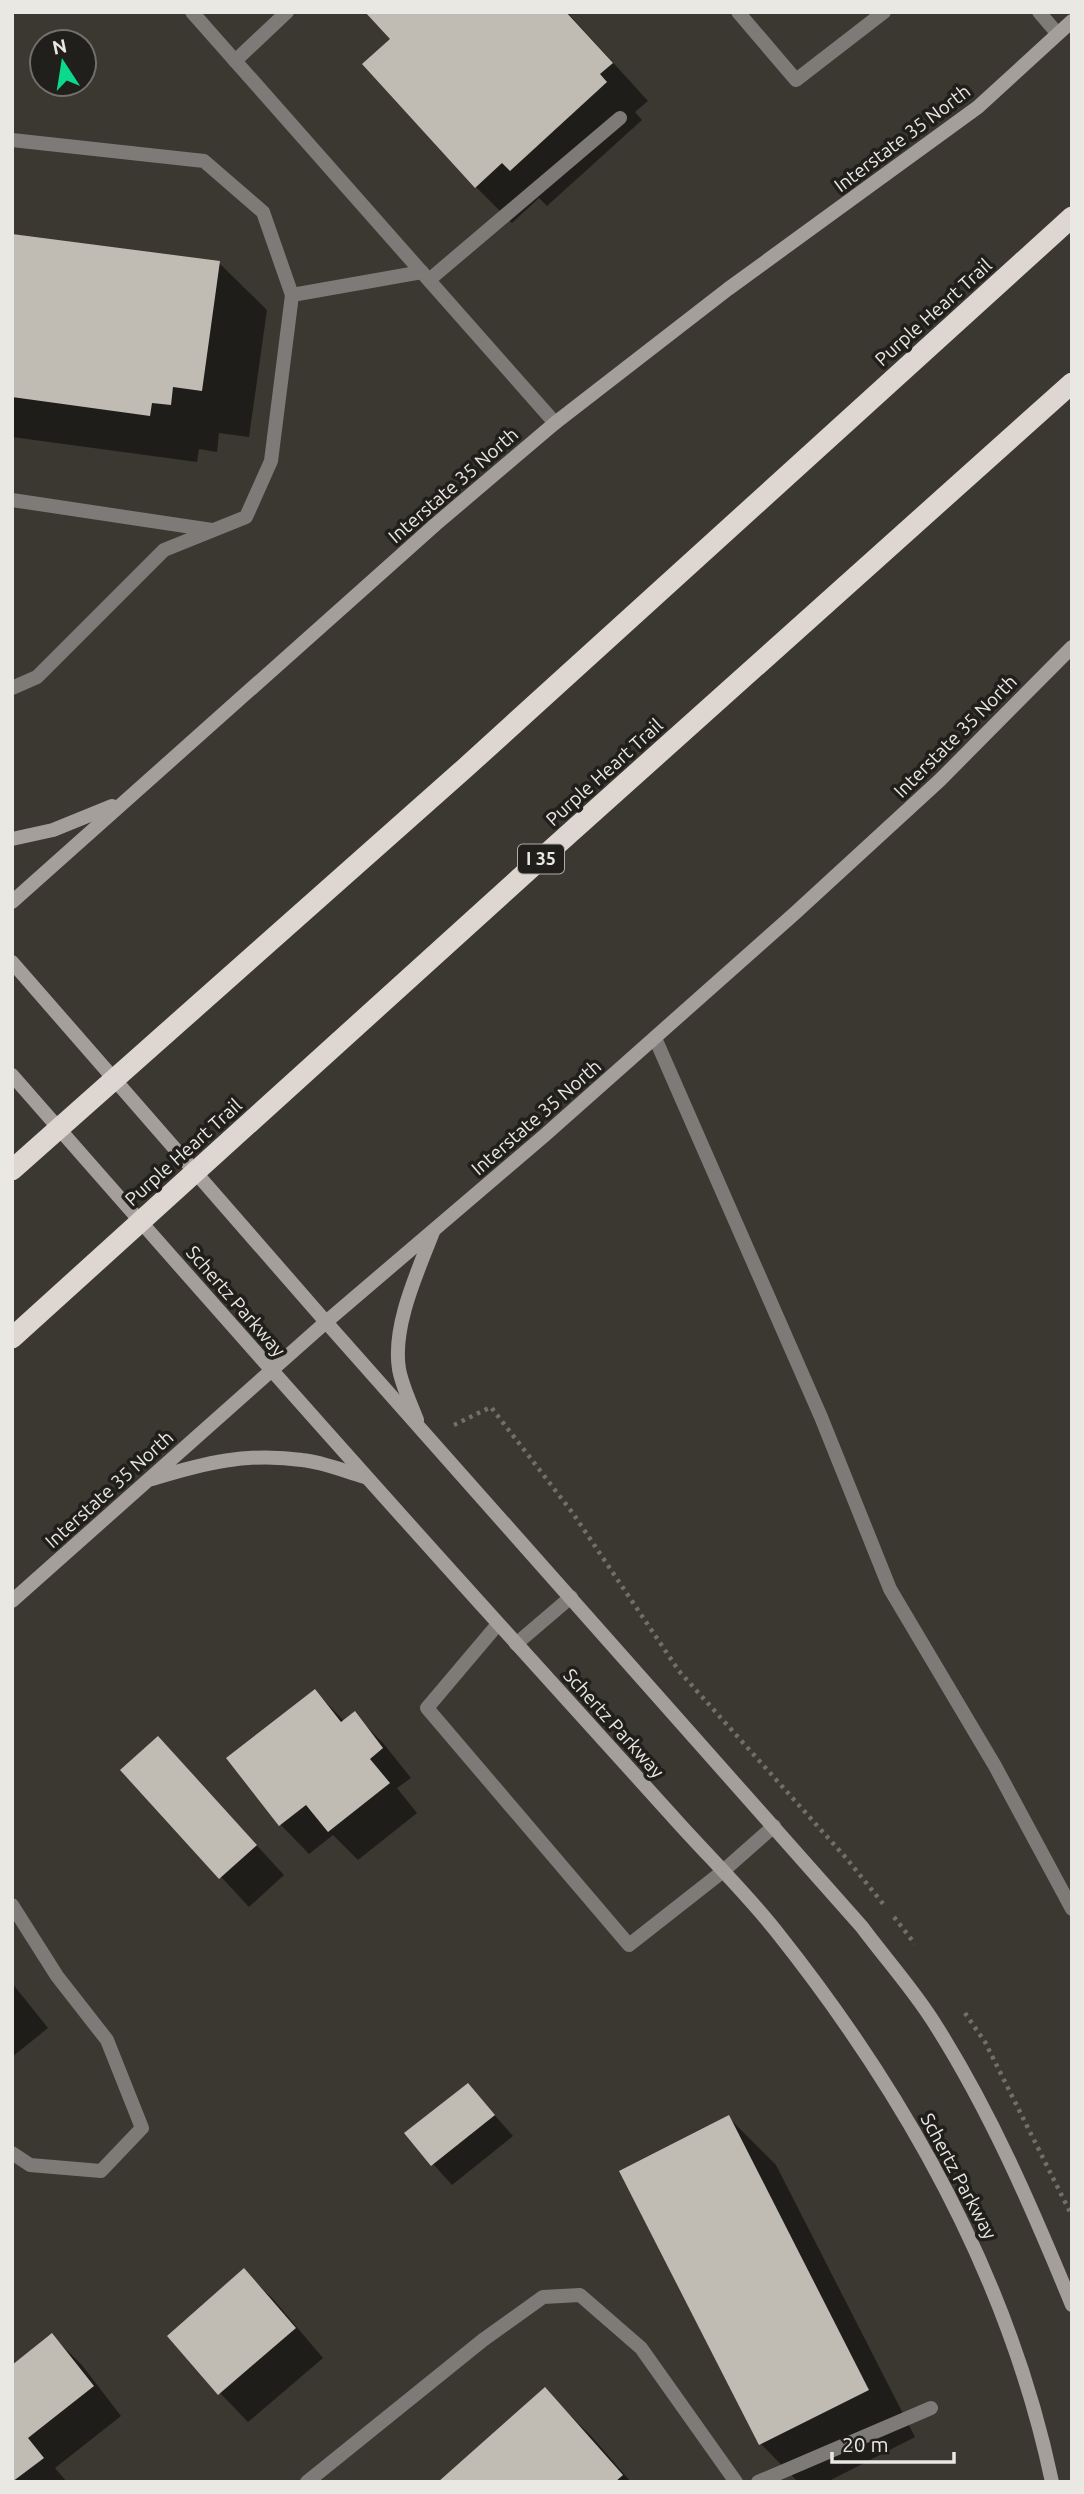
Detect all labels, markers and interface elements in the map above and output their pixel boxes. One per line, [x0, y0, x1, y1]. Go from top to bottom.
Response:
north arrow [28, 28, 98, 98]
text: N [50, 34, 69, 59]
street label: Interstate 35 North [830, 80, 974, 196]
street label: Purple Heart Trail [870, 254, 996, 370]
street label: Interstate 35 North [384, 423, 522, 547]
street label: Interstate 35 North [889, 670, 1021, 802]
street label: Purple Heart Trail [541, 714, 667, 830]
road number: I 35 [518, 844, 564, 874]
street label: Interstate 35 North [467, 1055, 605, 1179]
street label: Purple Heart Trail [120, 1094, 246, 1210]
street label: Schertz Parkway [182, 1241, 290, 1361]
street label: Interstate 35 North [41, 1426, 177, 1552]
street label: Schertz Parkway [559, 1664, 669, 1782]
street label: Schertz Parkway [917, 2109, 1001, 2243]
scale bar [832, 2420, 954, 2464]
text: 20 m [842, 2432, 889, 2456]

